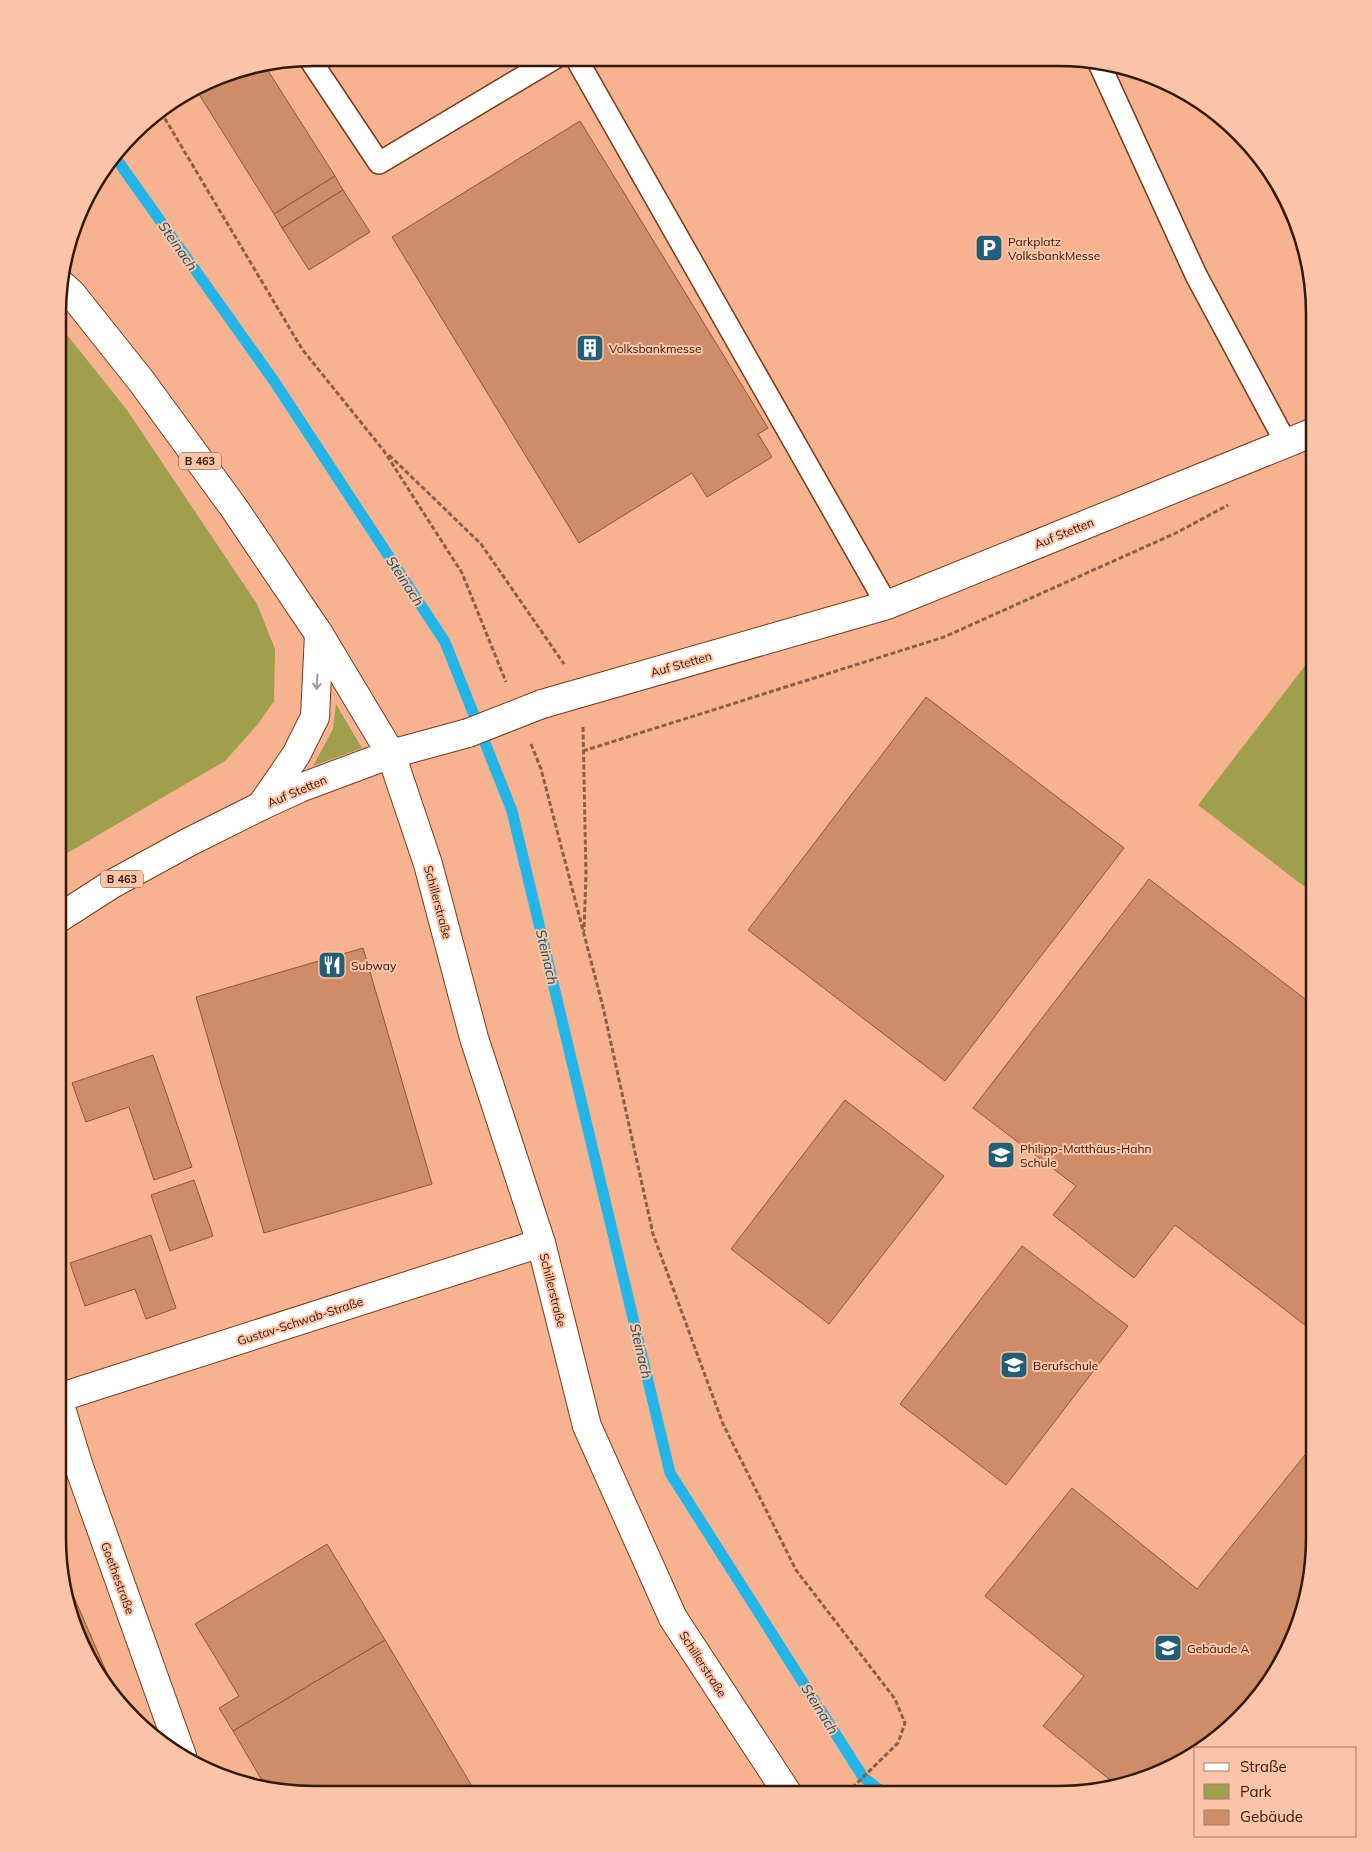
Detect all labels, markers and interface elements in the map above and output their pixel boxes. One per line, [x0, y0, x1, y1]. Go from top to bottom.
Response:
water label: Steinach [155, 218, 201, 274]
parking icon: Parkplatz VolksbankMesse [974, 233, 1004, 263]
place label: Parkplatz VolksbankMesse [1008, 234, 1100, 263]
building icon: Volksbankmesse [575, 333, 605, 363]
place label: Volksbankmesse [609, 341, 702, 356]
road number: B 463 [179, 452, 221, 470]
street label: Auf Stetten [1032, 514, 1096, 552]
water label: Steinach [382, 553, 428, 609]
street label: Auf Stetten [649, 648, 713, 680]
one-way arrow [312, 674, 321, 690]
street label: Auf Stetten [265, 772, 329, 810]
street label: Schillerstraße [421, 864, 455, 940]
road number: B 463 [101, 871, 143, 888]
water label: Steinach [532, 928, 562, 986]
restaurant icon: Subway [317, 950, 347, 980]
place label: Subway [351, 958, 397, 973]
school or university icon: Philipp-Matthäus-Hahn Schule [986, 1140, 1016, 1170]
place label: Philipp-Matthäus-Hahn Schule [1020, 1141, 1152, 1170]
street label: Schillerstraße [537, 1252, 569, 1328]
street label: Gustav-Schwab-Straße [235, 1294, 365, 1348]
water label: Steinach [626, 1322, 656, 1380]
school or university icon: Berufschule [999, 1350, 1029, 1380]
place label: Berufschule [1033, 1358, 1098, 1373]
street label: Goethestraße [98, 1540, 138, 1616]
street label: Schillerstraße [676, 1628, 730, 1700]
school or university icon: Gebäude A [1153, 1633, 1183, 1663]
place label: Gebäude A [1187, 1641, 1249, 1656]
water label: Steinach [797, 1680, 843, 1738]
legend [1194, 1747, 1357, 1837]
text: Straße [1240, 1757, 1287, 1776]
text: Park [1240, 1782, 1272, 1801]
text: Gebäude [1240, 1807, 1303, 1826]

